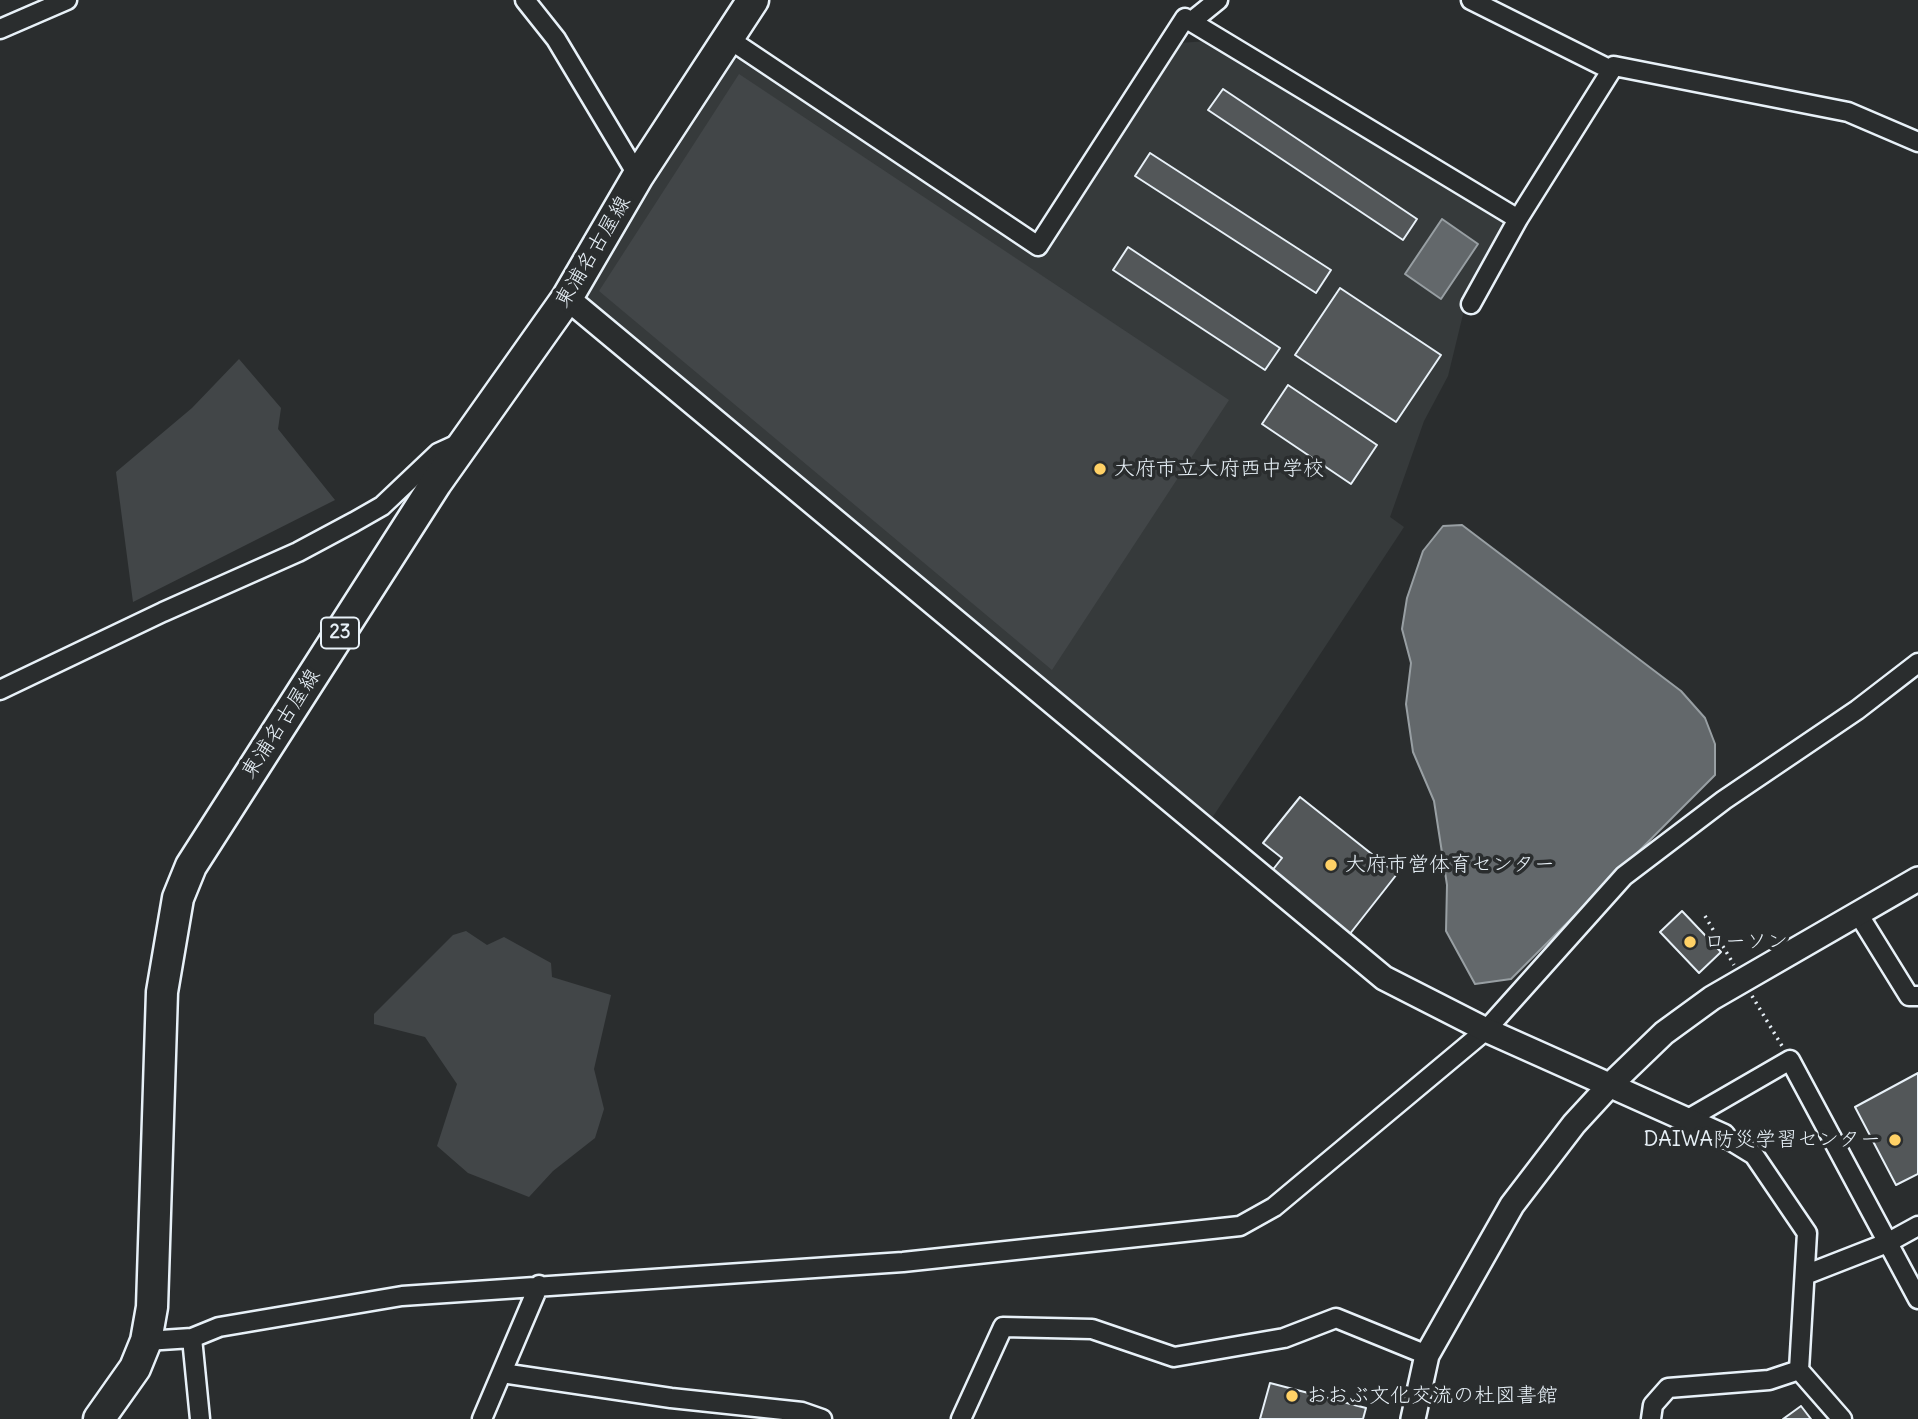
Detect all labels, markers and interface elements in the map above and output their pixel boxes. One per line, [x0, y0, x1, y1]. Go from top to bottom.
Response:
street label: 東浦名古屋線 [550, 192, 636, 312]
place label: 大府市立大府西中学校 [1114, 456, 1324, 482]
marker: 大府市立大府西中学校 [1092, 461, 1108, 477]
road number: 23 [321, 618, 359, 648]
street label: 東浦名古屋線 [236, 664, 326, 784]
place label: 大府市営体育センター [1345, 852, 1555, 878]
marker: 大府市営体育センター [1323, 857, 1339, 873]
place label: ローソン [1704, 929, 1788, 955]
marker: ローソン [1682, 934, 1698, 950]
place label: DAIWA防災学習センター [1643, 1127, 1881, 1153]
marker: DAIWA防災学習センター [1887, 1132, 1903, 1148]
place label: おおぶ文化交流の杜図書館 [1306, 1383, 1558, 1409]
marker: おおぶ文化交流の杜図書館 [1284, 1388, 1300, 1404]

